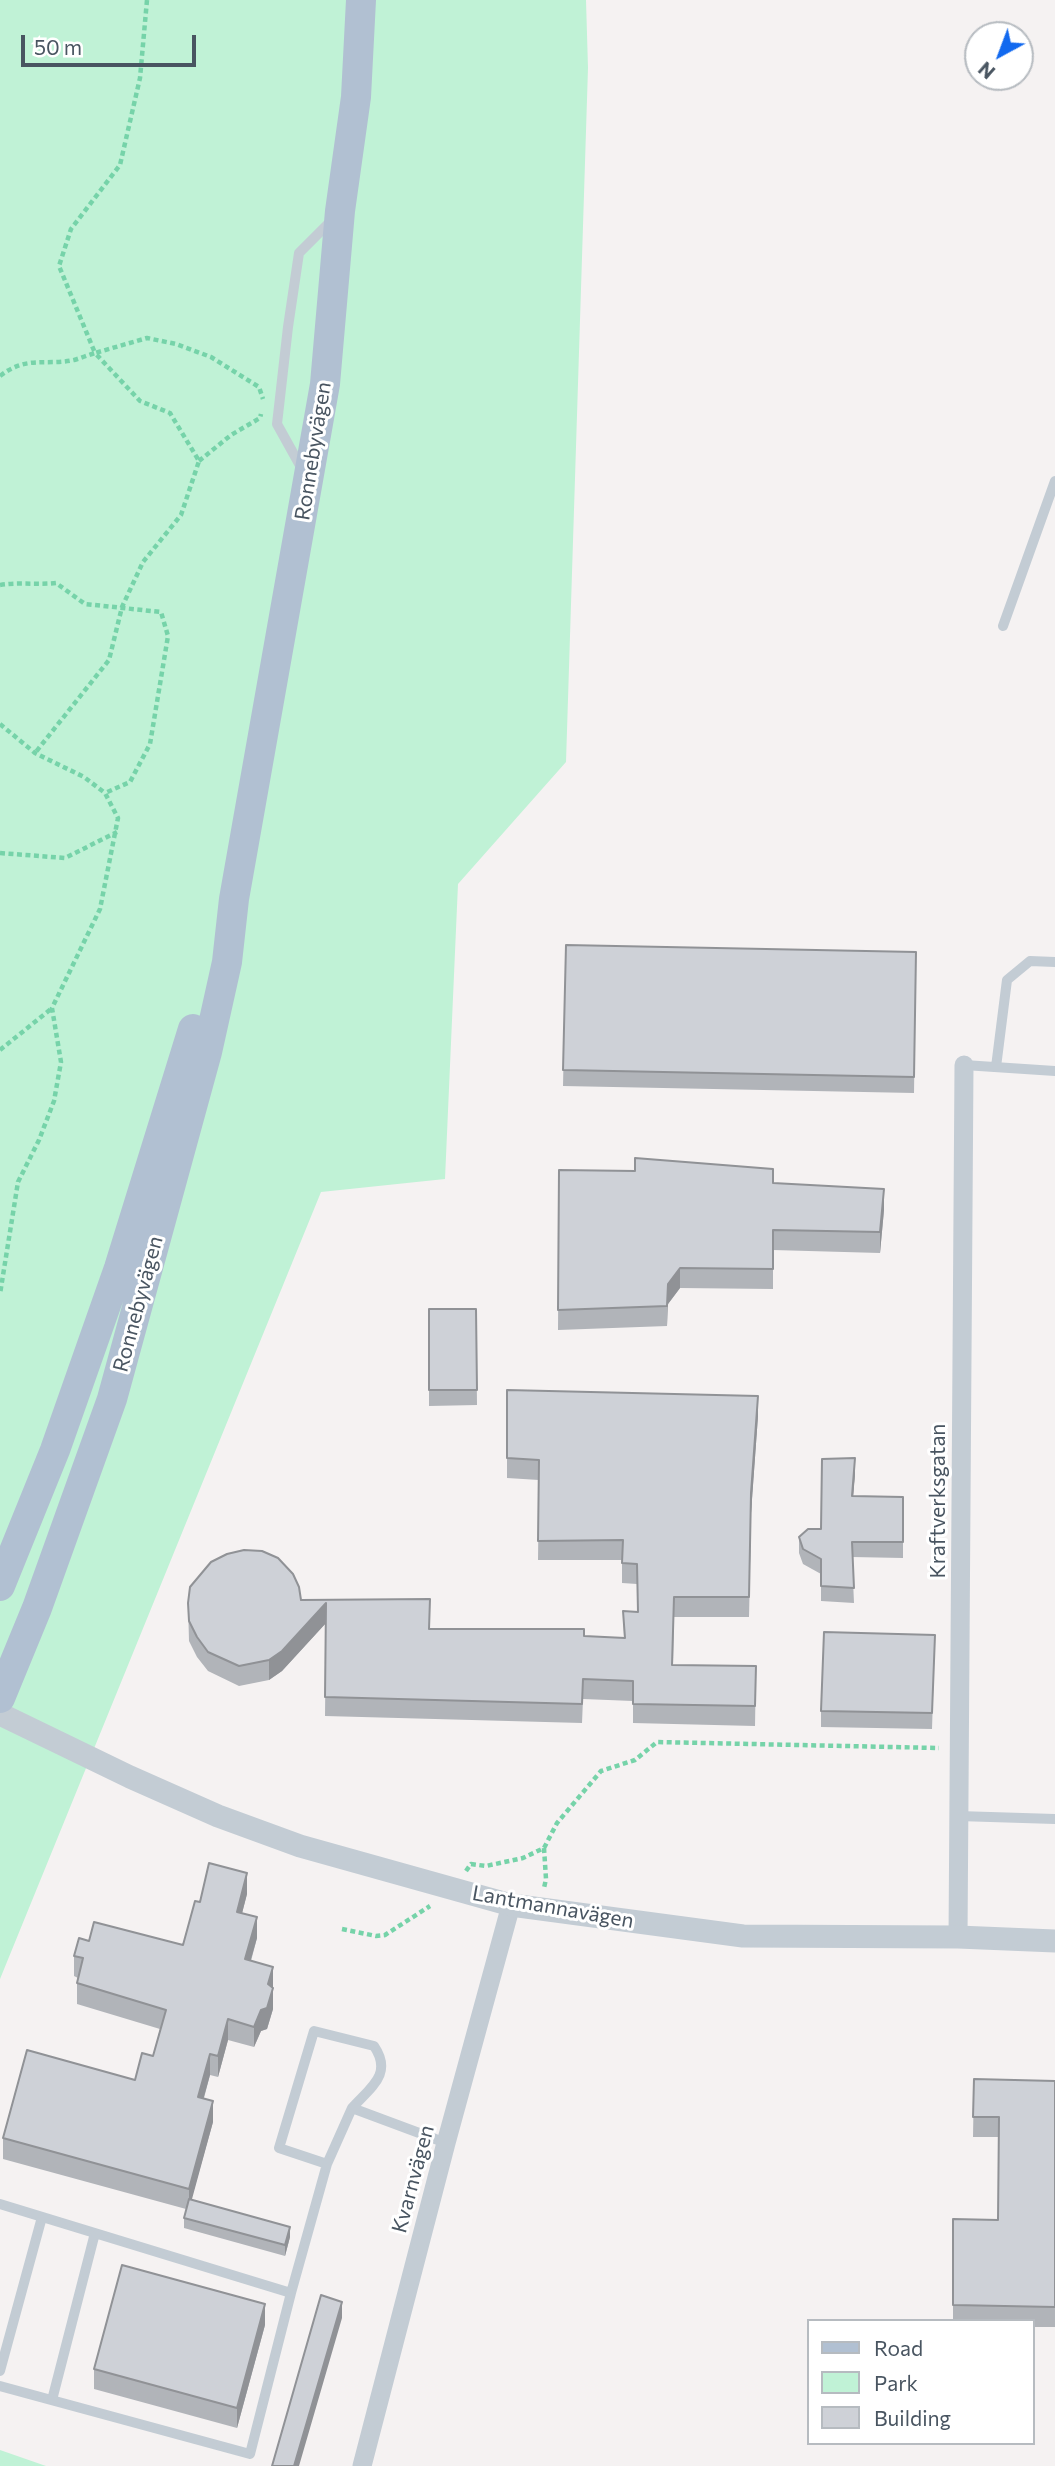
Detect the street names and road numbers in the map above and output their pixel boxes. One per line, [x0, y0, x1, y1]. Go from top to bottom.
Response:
street label: Ronnebyvägen [290, 380, 336, 522]
street label: Ronnebyvägen [108, 1233, 168, 1375]
street label: Kraftverksgatan [925, 1424, 951, 1578]
street label: Lantmannavägen [470, 1880, 636, 1934]
street label: Kvarnvägen [386, 2122, 440, 2236]

